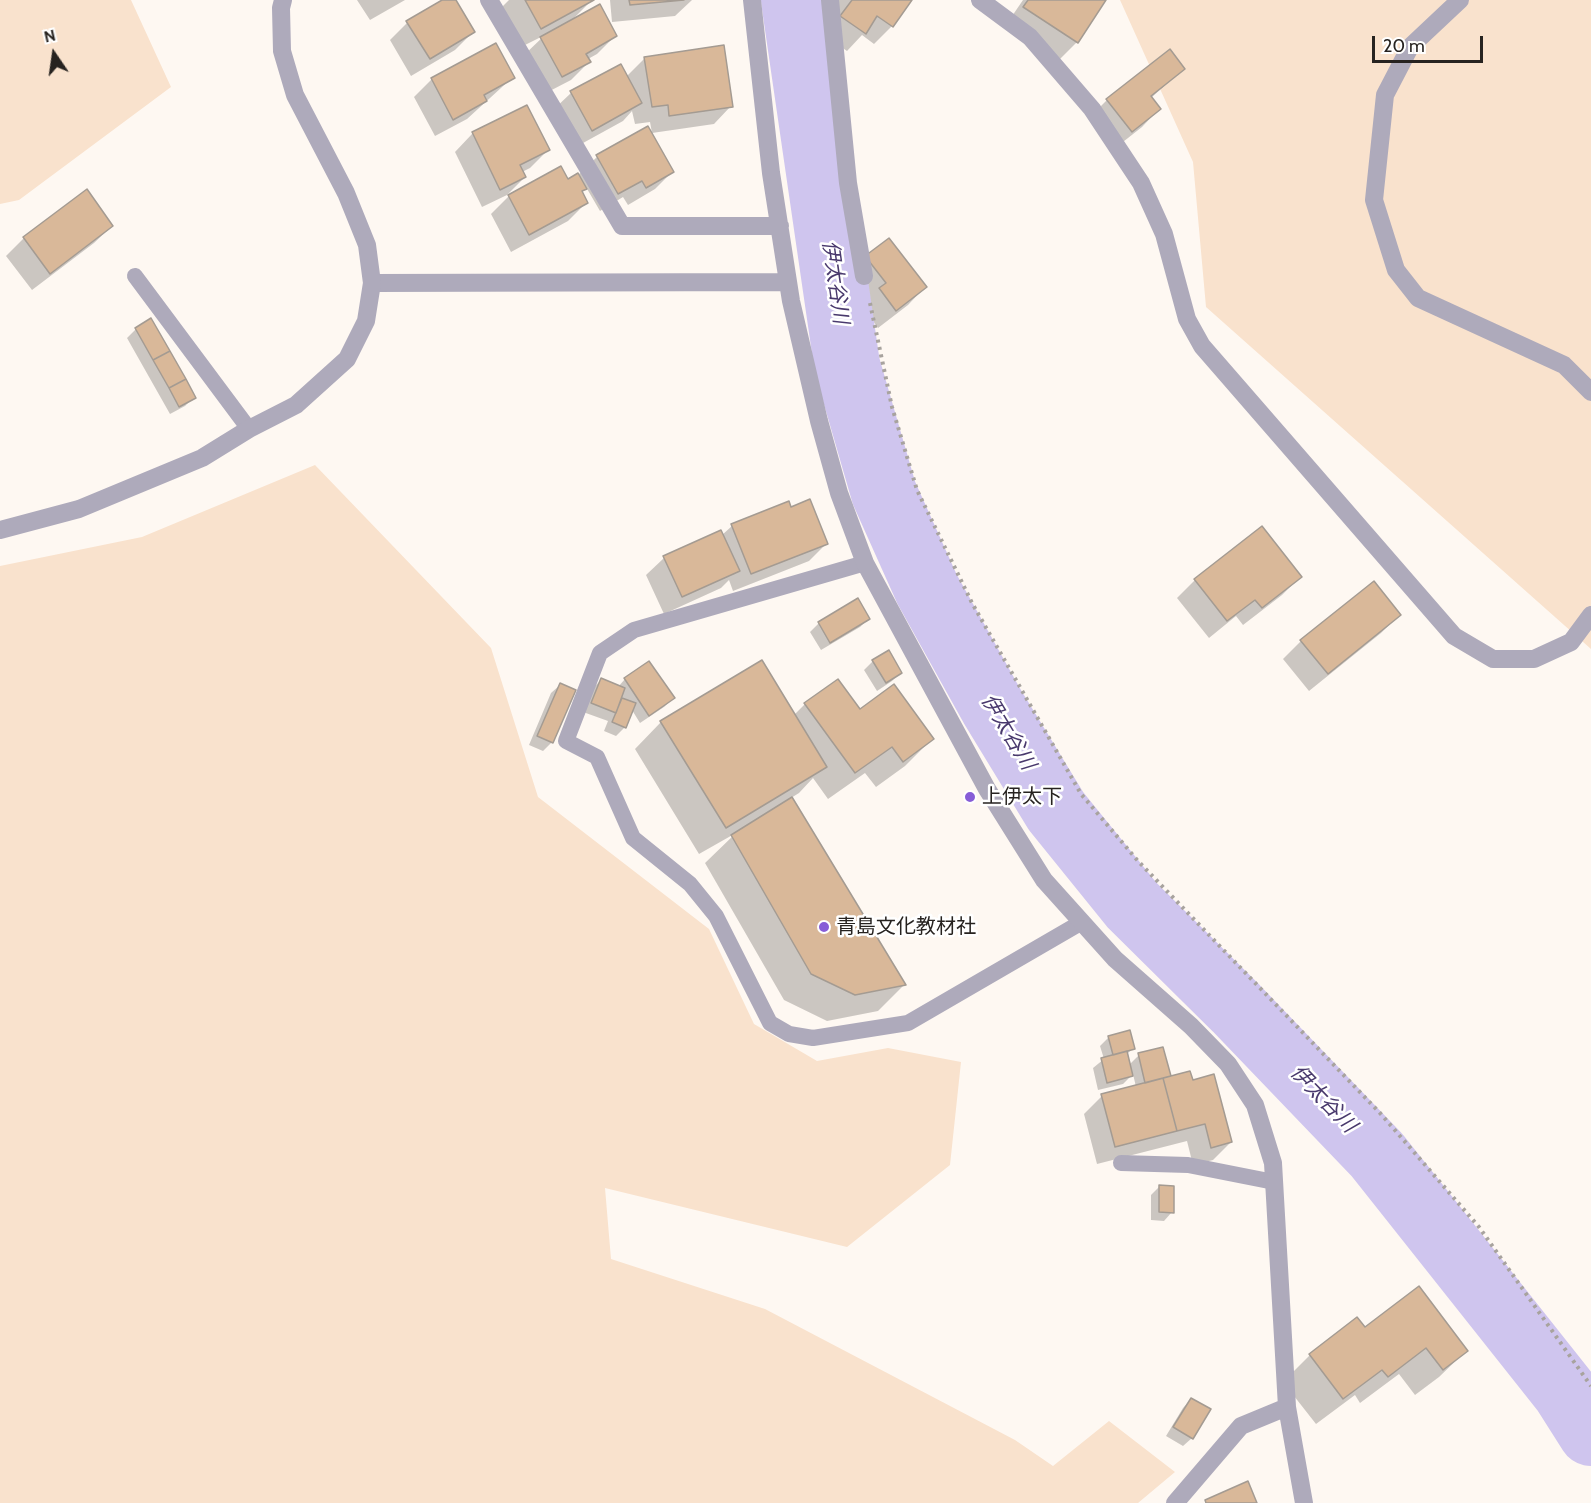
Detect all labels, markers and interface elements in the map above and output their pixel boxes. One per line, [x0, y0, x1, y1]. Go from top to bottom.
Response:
north arrow [24, 24, 84, 84]
scale bar [1375, 24, 1486, 62]
text: N [42, 25, 57, 47]
text: 20 m [1383, 35, 1425, 57]
water label: 伊太谷川 [817, 239, 853, 325]
water label: 伊太谷川 [976, 690, 1040, 774]
place label: 上伊太下 [982, 785, 1062, 809]
marker: 上伊太下 [963, 790, 977, 804]
place label: 青島文化教材社 [836, 915, 976, 939]
marker: 青島文化教材社 [817, 920, 831, 934]
water label: 伊太谷川 [1285, 1060, 1361, 1138]

